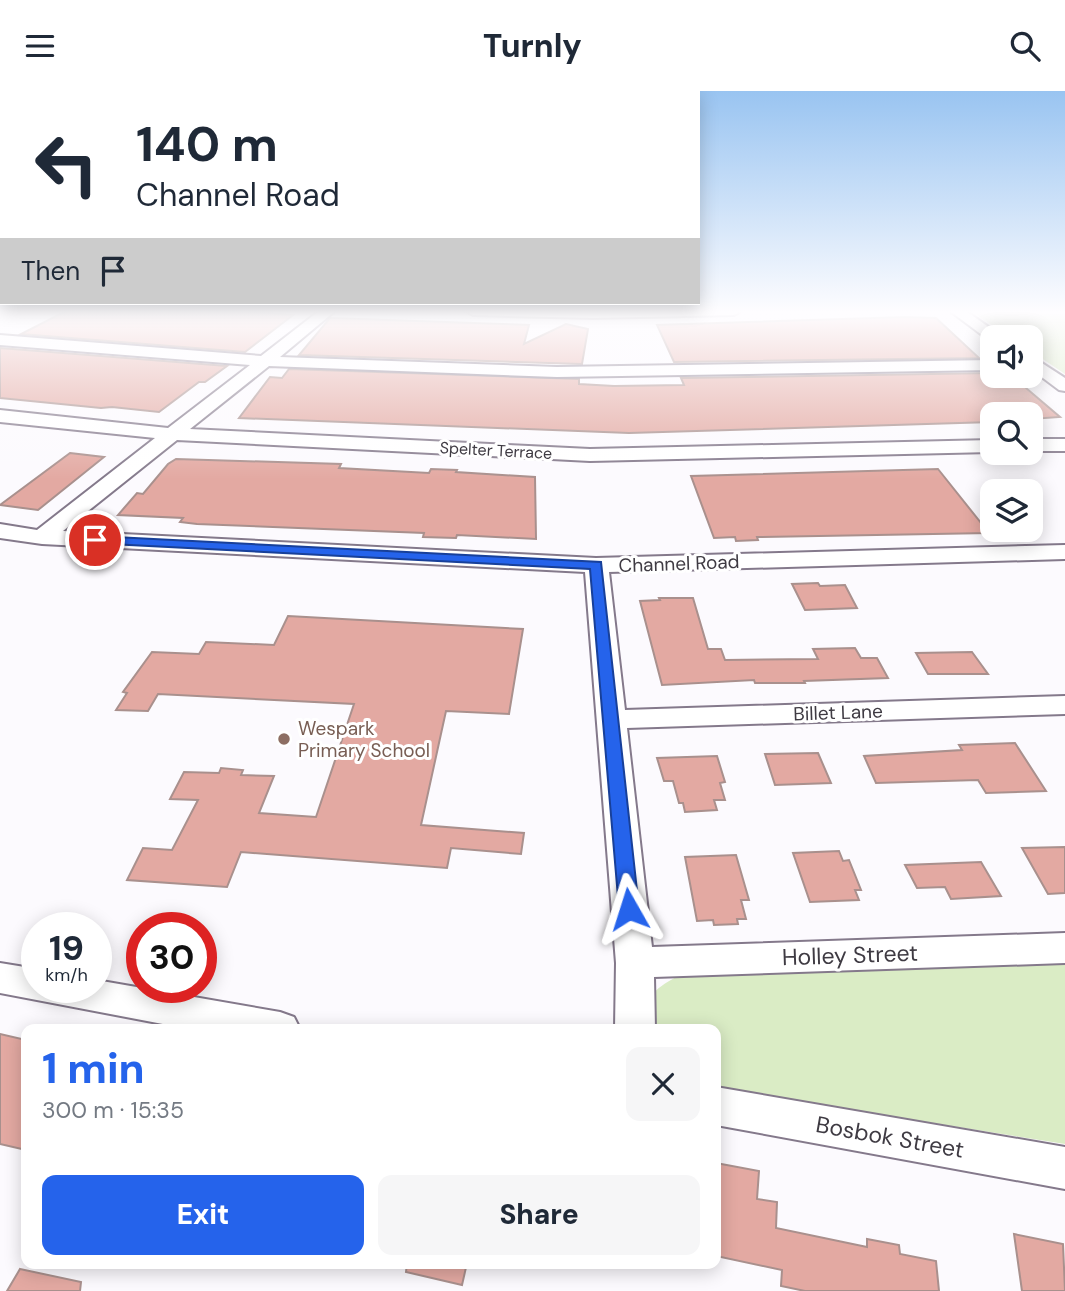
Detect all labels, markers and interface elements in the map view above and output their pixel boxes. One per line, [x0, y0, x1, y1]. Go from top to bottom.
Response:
text: Turnly [483, 25, 582, 67]
icon: menu [21, 27, 59, 65]
icon: search [1006, 27, 1044, 65]
text: 140 m [136, 112, 278, 176]
icon: left [21, 119, 112, 210]
text: Channel Road [136, 174, 340, 216]
icon: arrive [94, 252, 132, 290]
text: Then [21, 254, 80, 288]
map controls [980, 325, 1043, 542]
button: sound [980, 325, 1043, 388]
button: search [980, 402, 1043, 465]
street label: Spelter Terrace [439, 437, 553, 464]
button: layers [980, 479, 1043, 542]
pin [65, 510, 125, 570]
icon: arrive [76, 521, 114, 559]
street label: Channel Road [618, 549, 740, 578]
street label: Billet Lane [793, 698, 883, 727]
place label: Wespark Primary School [298, 716, 430, 763]
marker: Wespark Primary School [276, 731, 292, 747]
position arrow [592, 872, 666, 946]
speed limit sign: 30 [126, 912, 217, 1003]
text: 19 [49, 925, 84, 971]
street label: Holley Street [781, 938, 919, 972]
text: km/h [45, 963, 88, 987]
text: 1 min [42, 1041, 145, 1096]
button: close [626, 1047, 700, 1121]
text: 300 m · 15:35 [42, 1095, 184, 1125]
street label: Bosbok Street [814, 1109, 966, 1165]
button: Exit [42, 1175, 364, 1255]
button: Share [378, 1175, 700, 1255]

